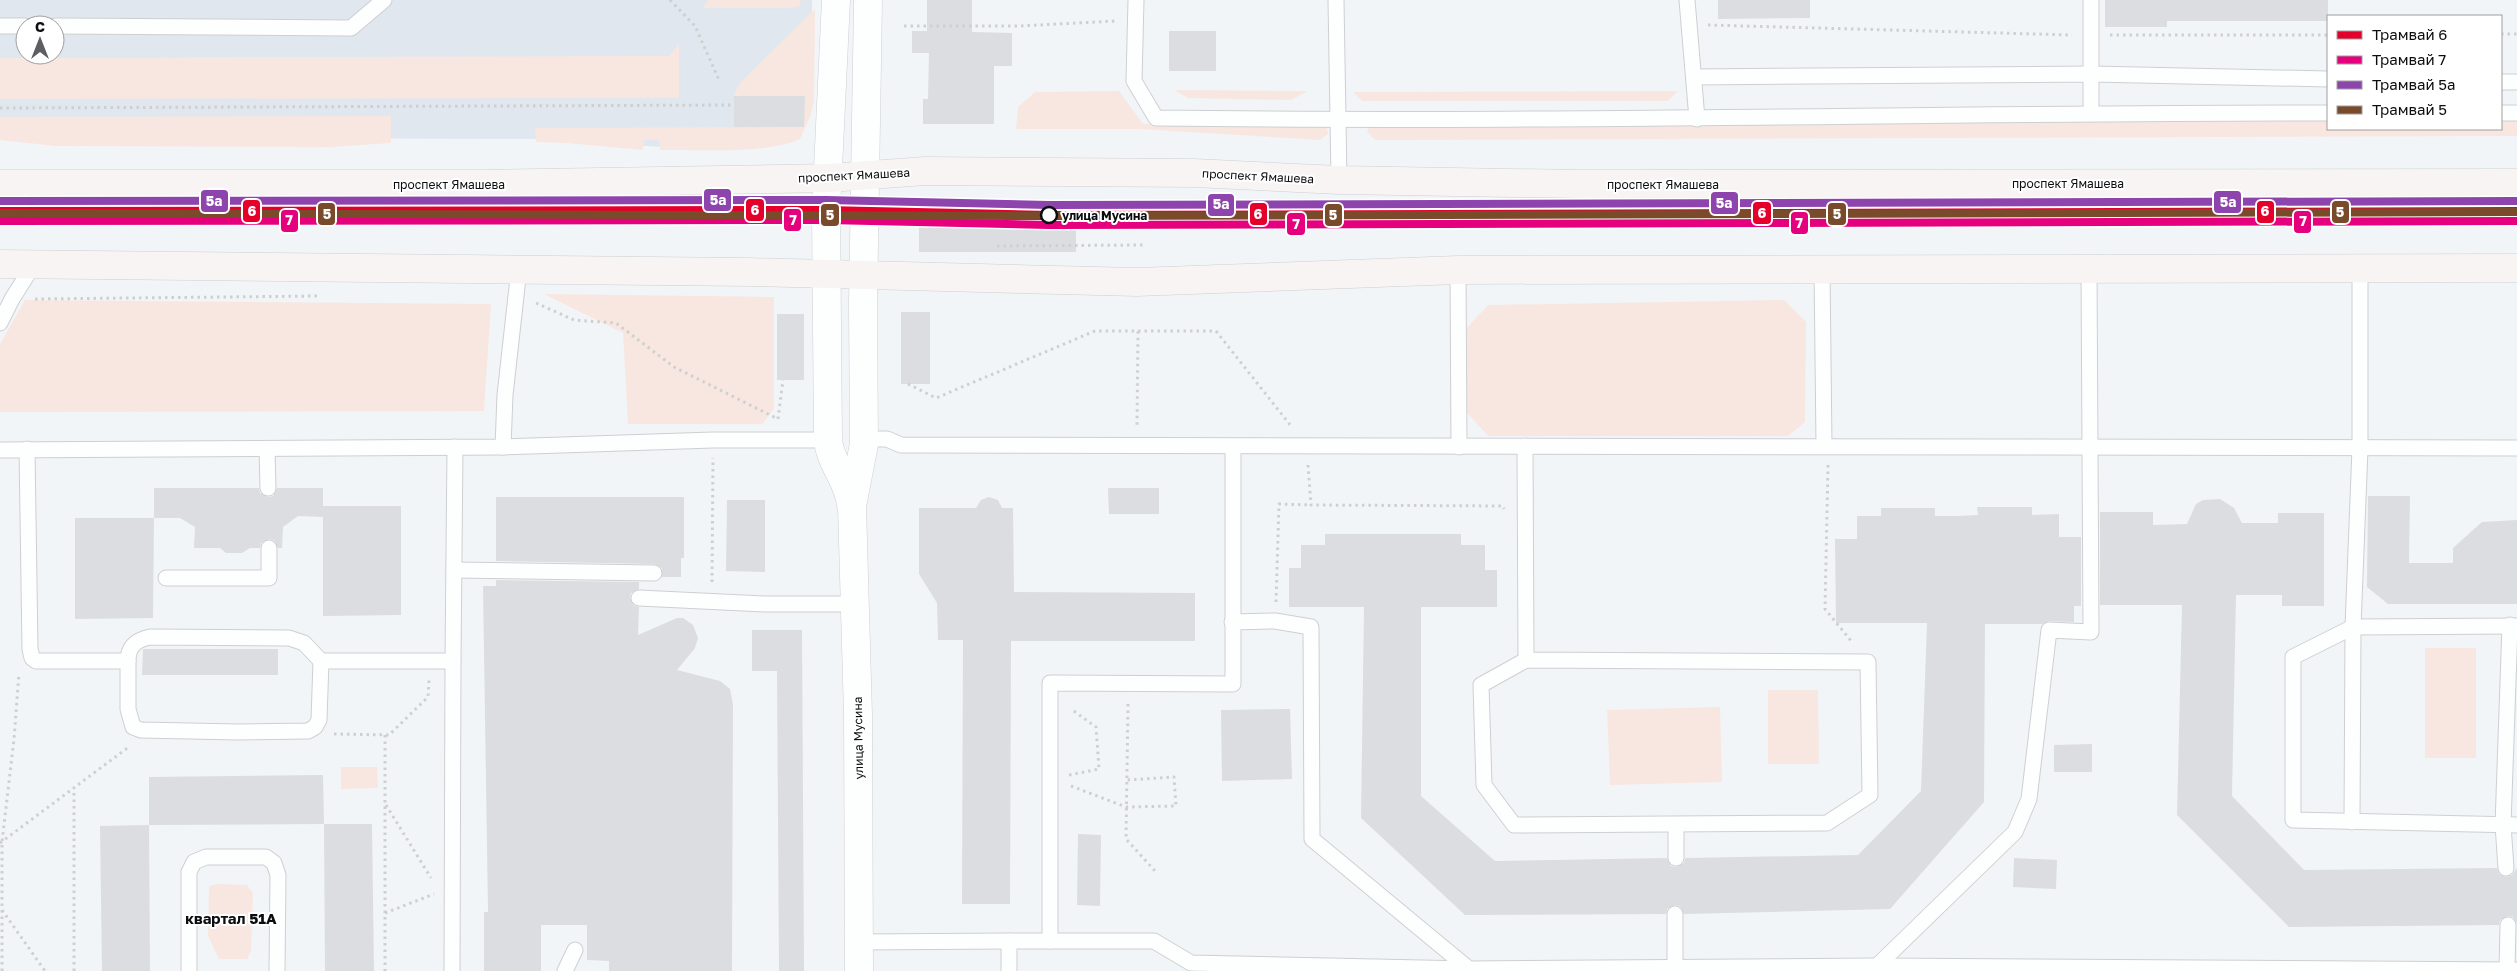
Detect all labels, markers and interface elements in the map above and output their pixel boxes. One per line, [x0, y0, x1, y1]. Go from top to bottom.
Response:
north arrow [15, 15, 65, 65]
legend [2327, 15, 2502, 130]
text: С [35, 18, 45, 35]
text: Трамвай 6 [2372, 25, 2447, 43]
text: Трамвай 7 [2372, 50, 2446, 68]
text: Трамвай 5а [2372, 75, 2455, 93]
text: Трамвай 5 [2372, 100, 2447, 118]
street label: проспект Ямашева [798, 165, 910, 185]
street label: проспект Ямашева [1202, 166, 1314, 186]
street label: проспект Ямашева [2012, 176, 2124, 191]
street label: проспект Ямашева [393, 177, 505, 192]
street label: проспект Ямашева [1607, 177, 1719, 192]
line badge: 5а [703, 188, 732, 212]
line badge: 5а [200, 189, 229, 213]
line badge: 5а [2213, 190, 2242, 214]
text: 5а [710, 191, 726, 208]
line badge: 5а [1710, 191, 1739, 215]
text: 5а [206, 192, 222, 209]
line badge: 5а [1207, 193, 1235, 217]
text: 5а [2220, 193, 2236, 210]
text: 5а [1716, 194, 1732, 211]
text: 5а [1213, 195, 1229, 212]
line badge: 6 [745, 198, 765, 222]
line badge: 6 [242, 199, 261, 223]
line badge: 6 [2256, 200, 2275, 224]
line badge: 5 [2331, 200, 2350, 224]
text: 6 [751, 201, 760, 218]
line badge: 6 [1752, 201, 1772, 225]
text: 6 [248, 202, 257, 219]
line badge: 5 [317, 202, 336, 226]
line badge: 6 [1249, 202, 1268, 226]
line badge: 5 [1827, 202, 1847, 226]
text: 6 [2261, 202, 2270, 219]
line badge: 5 [820, 203, 840, 227]
line badge: 5 [1324, 203, 1343, 227]
text: 5 [2336, 203, 2345, 220]
text: 6 [1758, 204, 1767, 221]
text: 5 [323, 205, 332, 222]
text: 6 [1254, 205, 1263, 222]
text: 5 [1833, 205, 1842, 222]
text: 5 [826, 206, 835, 223]
marker: улица Мусина [1040, 206, 1058, 224]
text: 5 [1329, 206, 1338, 223]
line badge: 7 [783, 208, 802, 232]
place label: улица Мусина [1062, 208, 1147, 223]
line badge: 7 [280, 209, 299, 233]
line badge: 7 [2293, 210, 2312, 234]
text: 7 [285, 211, 293, 228]
text: 7 [789, 211, 797, 228]
line badge: 7 [1790, 211, 1809, 235]
line badge: 7 [1286, 212, 1306, 236]
text: 7 [2299, 212, 2307, 229]
text: 7 [1795, 214, 1803, 231]
text: 7 [1292, 215, 1300, 232]
street label: улица Мусина [850, 696, 866, 780]
district label: квартал 51А [185, 909, 277, 927]

